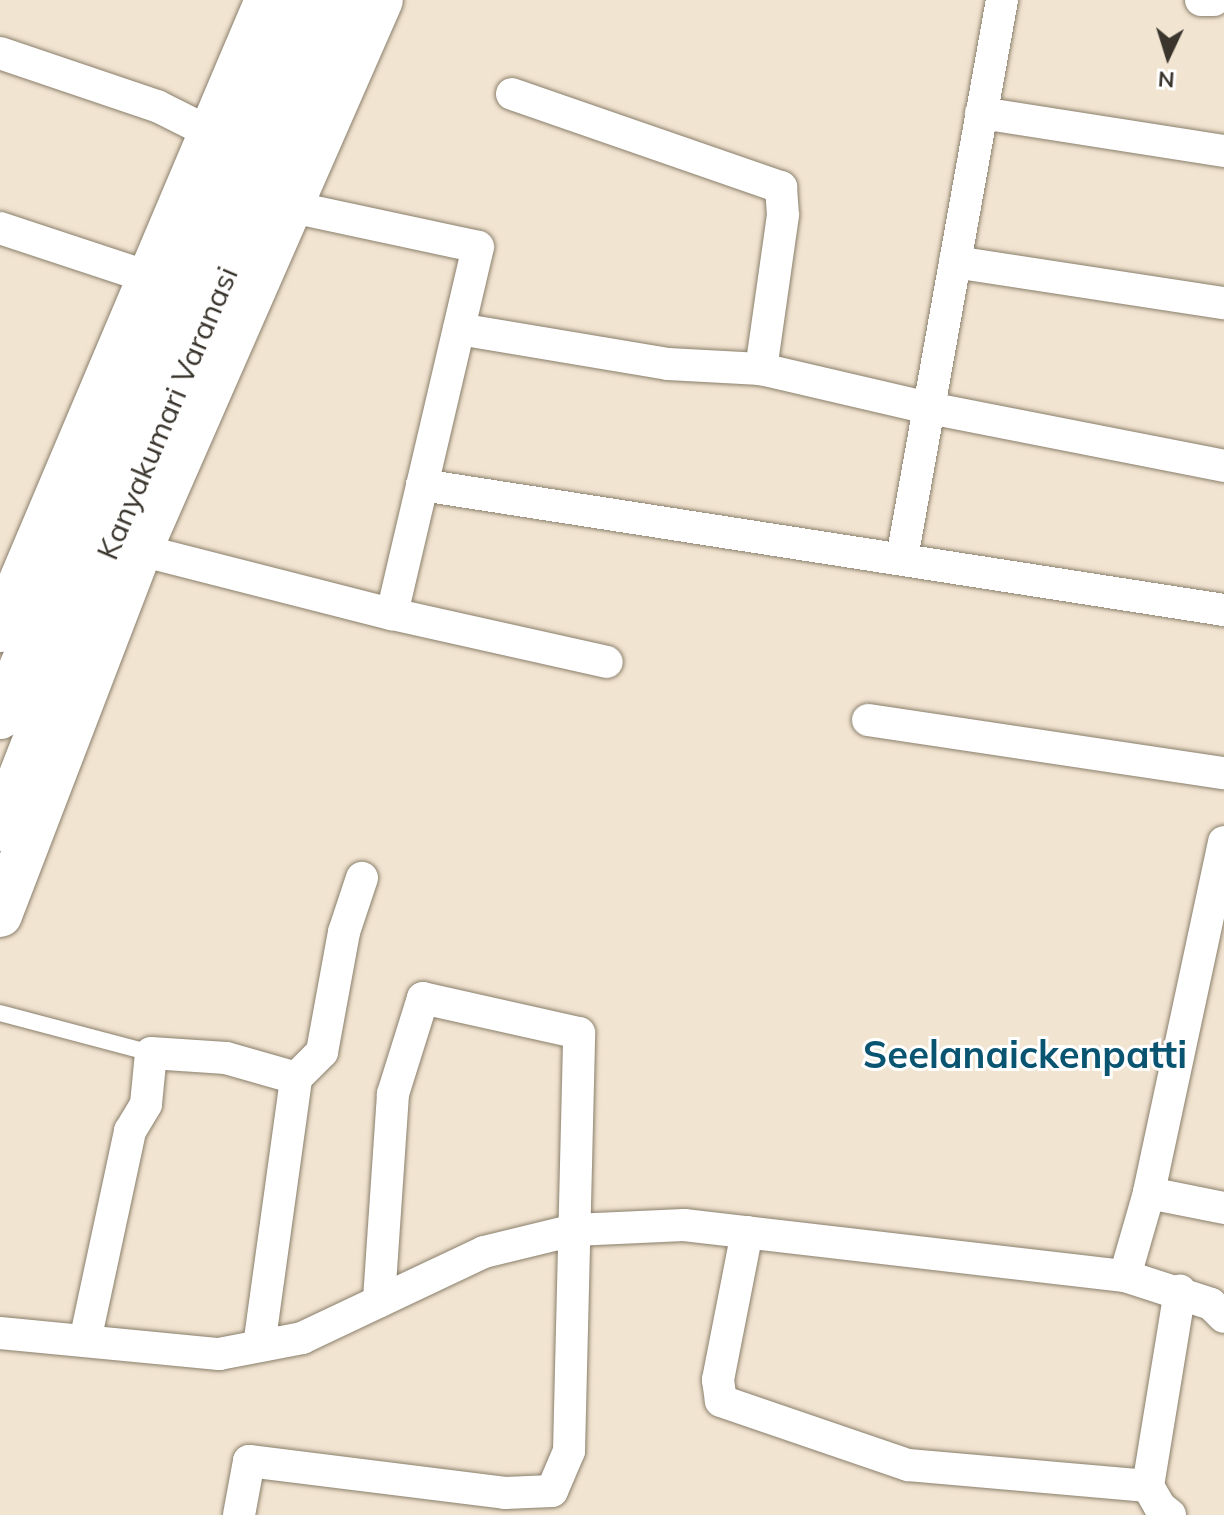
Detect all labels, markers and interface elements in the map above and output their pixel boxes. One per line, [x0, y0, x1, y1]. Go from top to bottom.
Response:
north arrow [1128, 16, 1208, 96]
text: N [1157, 65, 1176, 94]
street label: Kanyakumari Varanasi [89, 261, 245, 565]
district label: Seelanaickenpatti [863, 1032, 1187, 1078]

